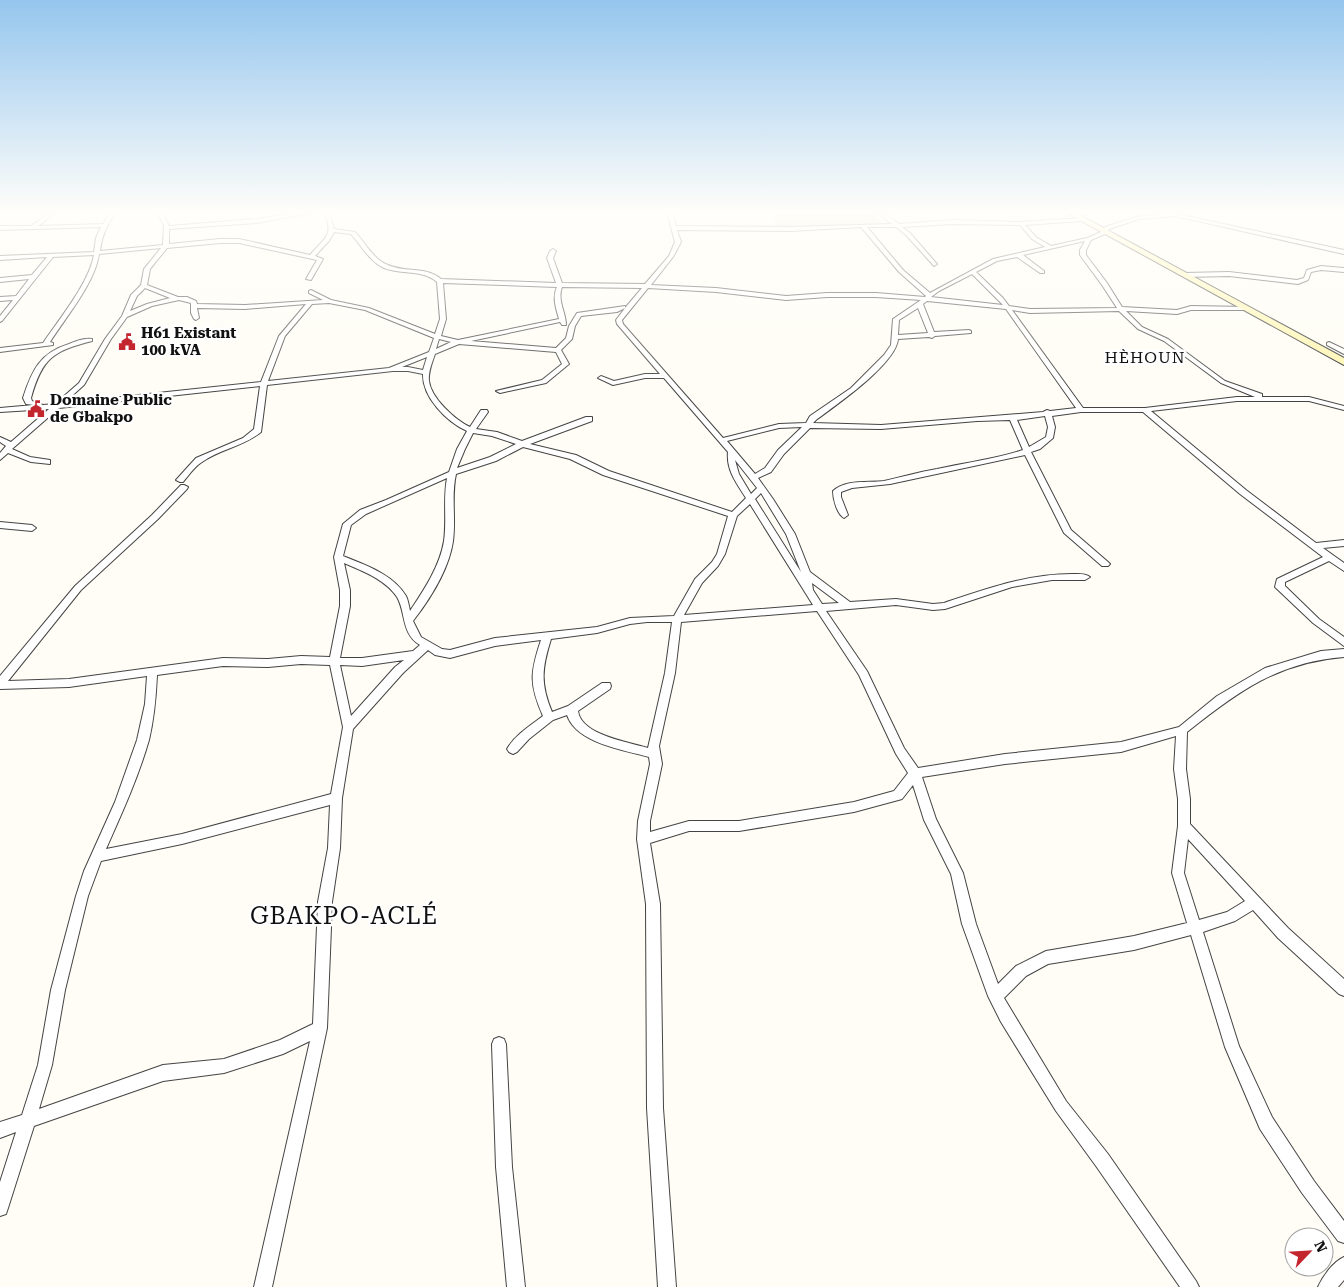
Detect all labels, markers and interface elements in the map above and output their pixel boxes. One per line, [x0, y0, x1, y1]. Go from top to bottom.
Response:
place label: H61 Existant 100 kVA [141, 324, 236, 359]
public building icon: H61 Existant 100 kVA [117, 332, 137, 352]
district label: HÈHOUN [1104, 348, 1186, 367]
place label: Domaine Public de Gbakpo [50, 391, 172, 426]
public building icon: Domaine Public de Gbakpo [26, 399, 46, 419]
district label: GBAKPO-ACLÉ [250, 901, 438, 930]
north arrow [1284, 1227, 1334, 1277]
text: N [1311, 1238, 1330, 1255]

